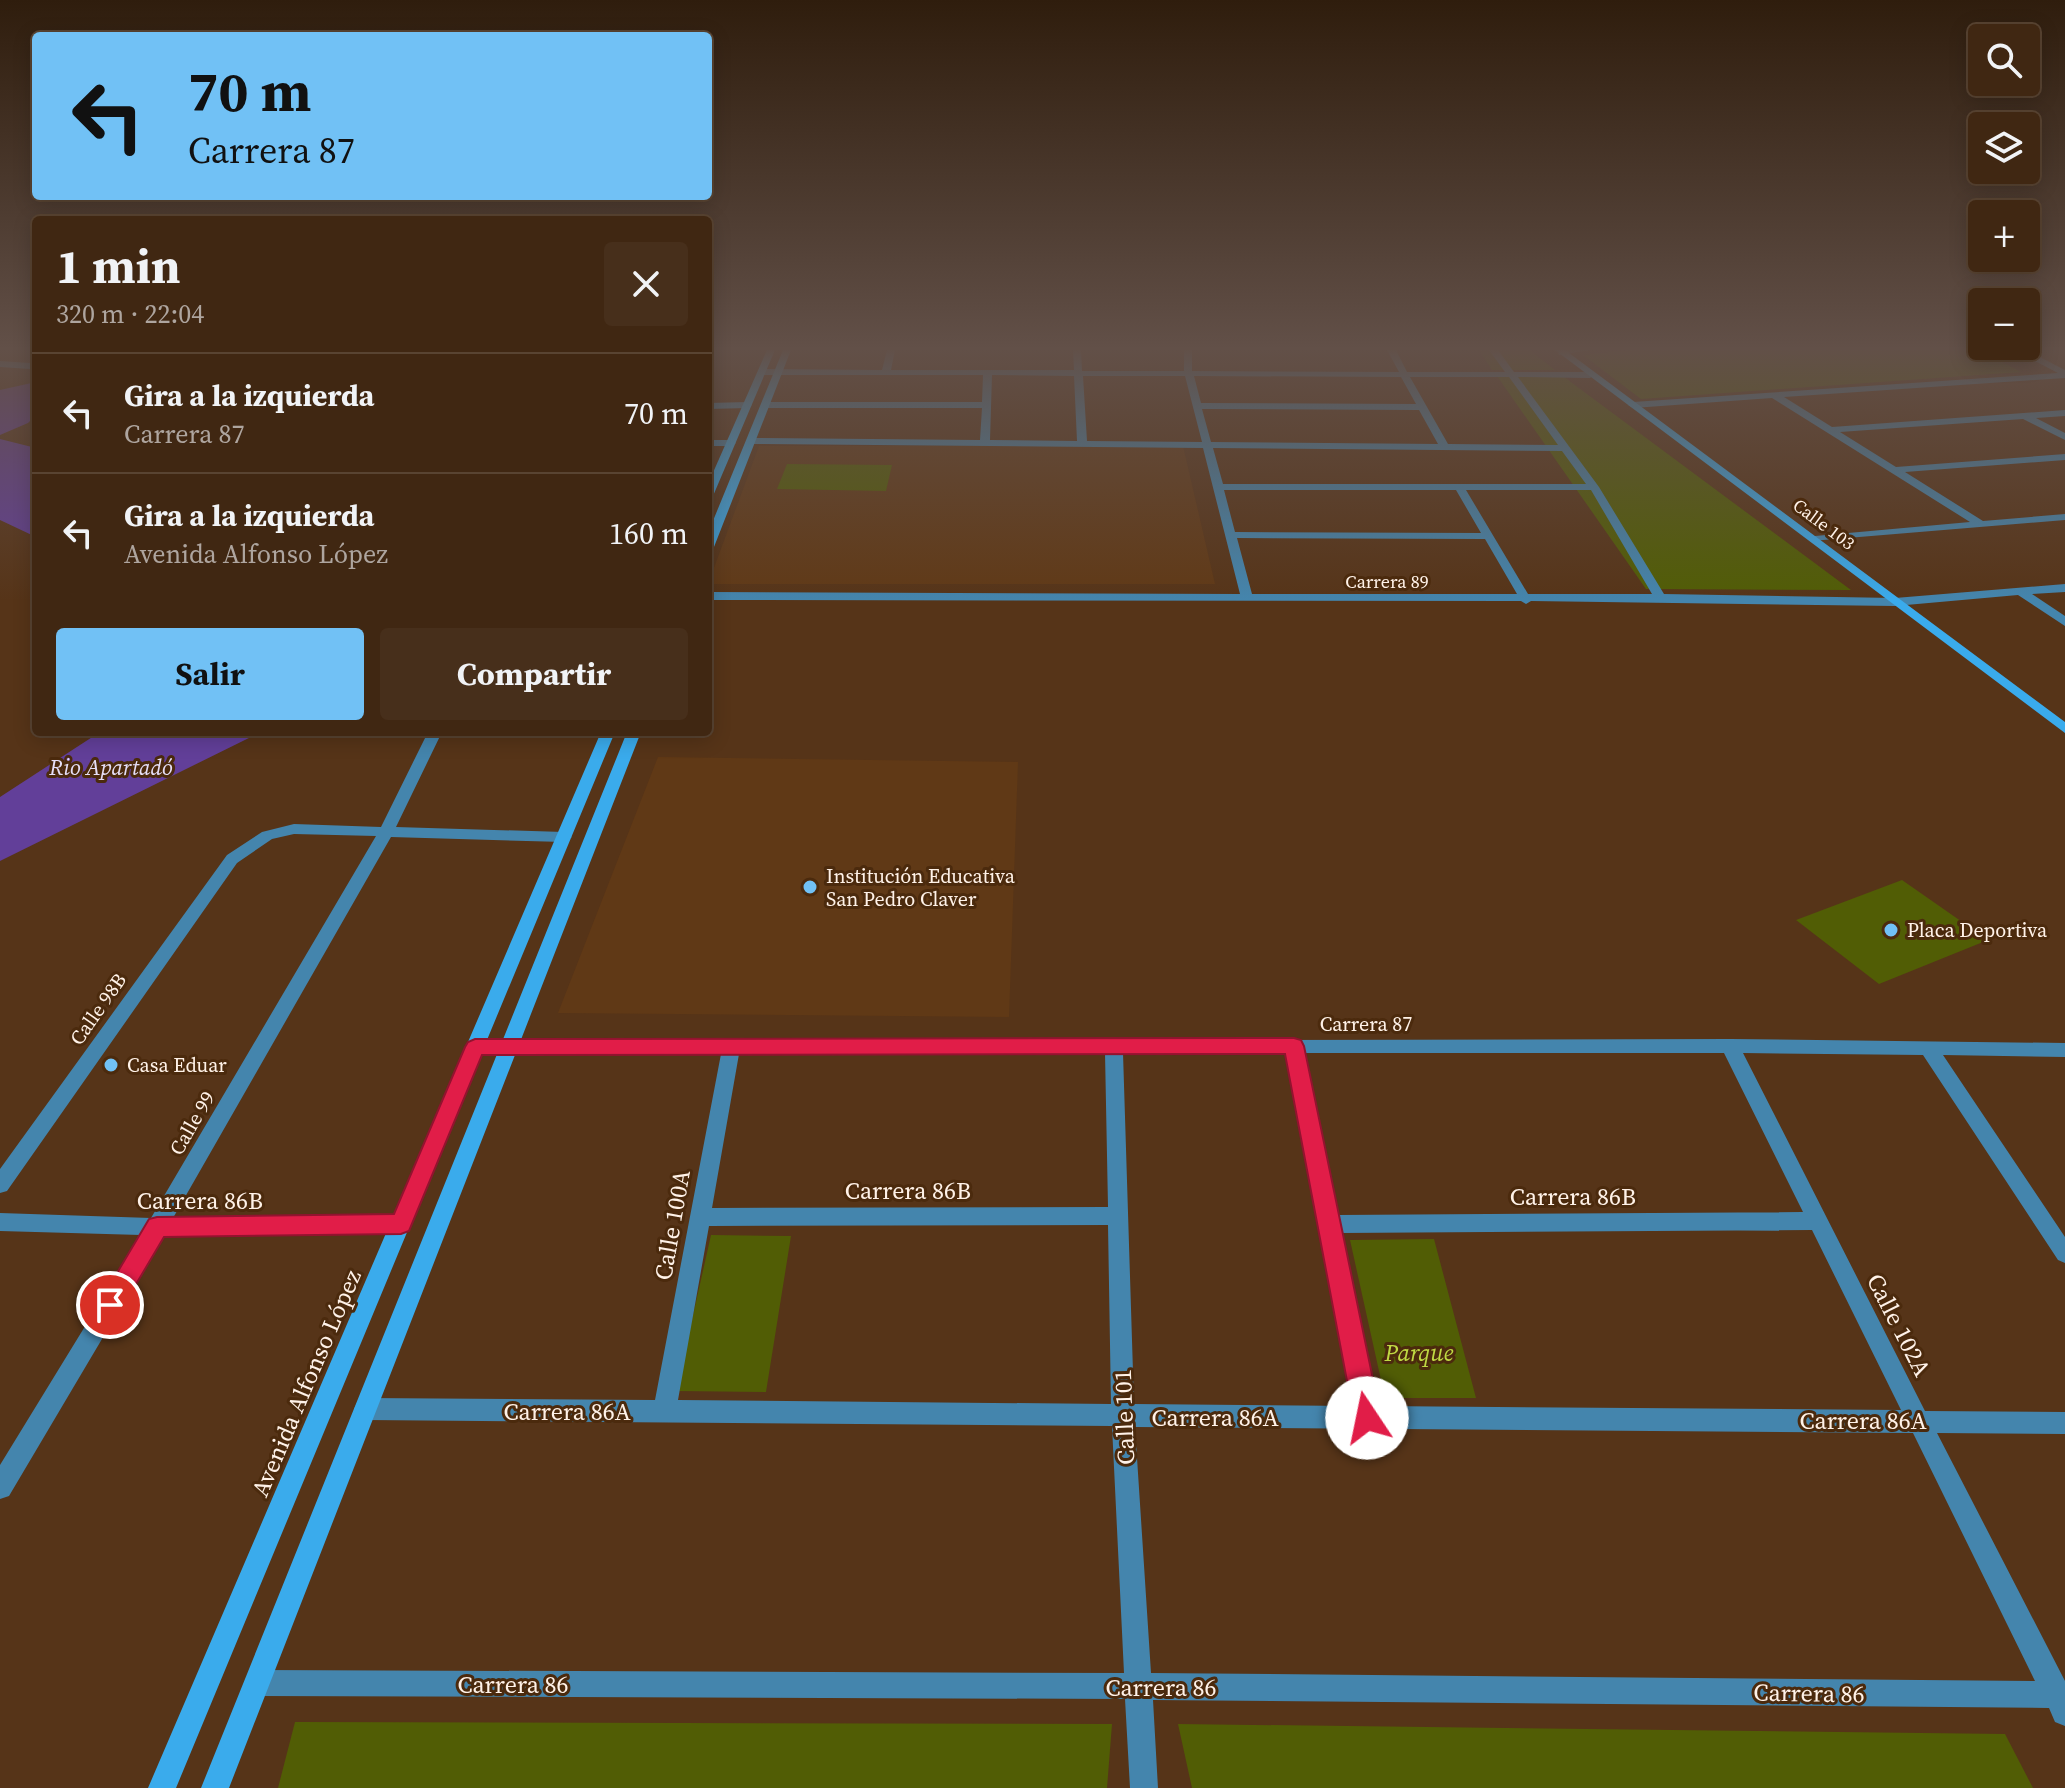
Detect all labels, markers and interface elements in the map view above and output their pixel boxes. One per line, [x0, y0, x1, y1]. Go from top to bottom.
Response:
map controls [1968, 24, 2040, 360]
button: search [1968, 24, 2040, 96]
text: 70 m [188, 53, 311, 130]
icon: left [56, 64, 160, 168]
button: layers [1968, 112, 2040, 184]
text: Carrera 87 [188, 126, 355, 175]
button: + [1968, 200, 2040, 272]
text: 1 min [56, 233, 181, 299]
button: close [604, 242, 688, 326]
button: − [1968, 288, 2040, 360]
text: 320 m · 22:04 [56, 296, 204, 332]
text: Gira a la izquierda [124, 375, 374, 416]
icon: left [56, 391, 100, 435]
text: 70 m [624, 393, 688, 434]
text: Carrera 87 [124, 416, 245, 452]
street label: Calle 103 [1788, 492, 1860, 556]
text: Gira a la izquierda [124, 495, 374, 536]
icon: left [56, 511, 100, 555]
text: 160 m [609, 513, 688, 554]
text: Avenida Alfonso López [124, 536, 388, 572]
street label: Carrera 89 [1345, 569, 1429, 594]
button: Salir [56, 628, 364, 720]
button: Compartir [380, 628, 688, 720]
water label: Rio Apartadó [48, 752, 173, 782]
place label: Institución Educativa San Pedro Claver [826, 862, 1016, 913]
marker: Institución Educativa San Pedro Claver [801, 878, 819, 896]
place label: Placa Deportiva [1907, 916, 2048, 944]
marker: Placa Deportiva [1882, 921, 1900, 939]
street label: Calle 98B [63, 967, 133, 1051]
street label: Carrera 87 [1320, 1010, 1412, 1038]
place label: Casa Eduar [127, 1051, 227, 1079]
marker: Casa Eduar [102, 1056, 120, 1074]
street label: Calle 99 [162, 1086, 222, 1160]
street label: Calle 100A [646, 1167, 698, 1283]
street label: Carrera 86B [845, 1174, 971, 1207]
street label: Carrera 86B [1510, 1180, 1636, 1213]
street label: Carrera 86B [137, 1184, 263, 1217]
street label: Avenida Alfonso López [243, 1264, 369, 1502]
street label: Calle 102A [1859, 1268, 1939, 1382]
pin [76, 1271, 144, 1339]
icon: arrive [88, 1283, 132, 1327]
park label: Parque [1383, 1336, 1454, 1369]
street label: Calle 101 [1106, 1369, 1142, 1465]
position arrow [1325, 1376, 1409, 1460]
street label: Carrera 86A [503, 1395, 631, 1428]
street label: Carrera 86A [1151, 1401, 1279, 1434]
street label: Carrera 86A [1799, 1404, 1927, 1437]
street label: Carrera 86 [457, 1668, 569, 1701]
street label: Carrera 86 [1105, 1671, 1217, 1704]
street label: Carrera 86 [1753, 1676, 1865, 1710]

